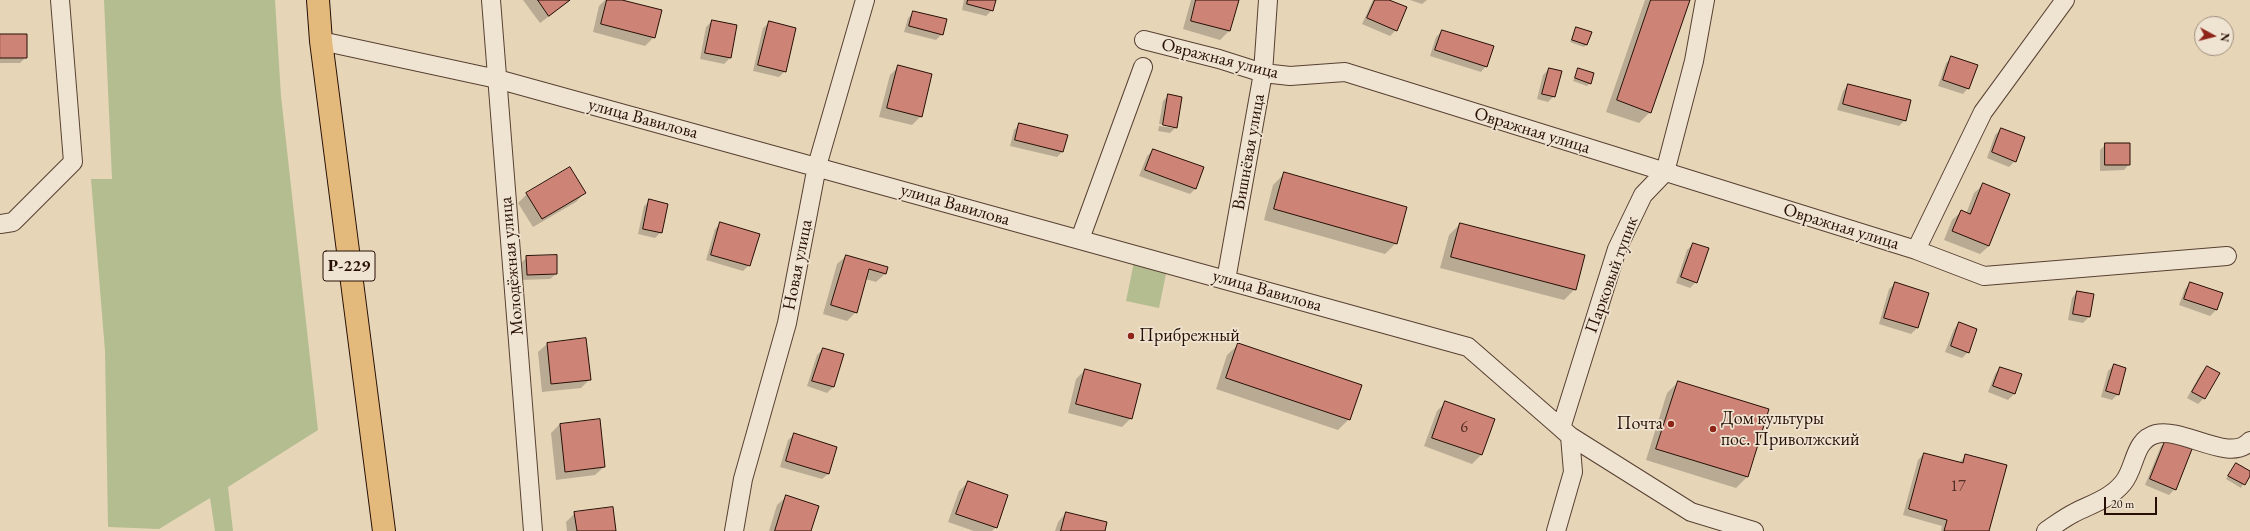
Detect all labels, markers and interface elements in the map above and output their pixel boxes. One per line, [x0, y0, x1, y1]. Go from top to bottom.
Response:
north arrow [2194, 16, 2234, 56]
text: N [2217, 32, 2232, 43]
street label: Овражная улица [1159, 34, 1281, 84]
street label: Вишнёвая улица [1228, 92, 1270, 212]
street label: улица Вавилова [586, 94, 700, 144]
street label: Овражная улица [1471, 103, 1593, 159]
street label: улица Вавилова [898, 179, 1012, 231]
street label: Молодёжная улица [495, 196, 529, 336]
street label: Овражная улица [1780, 199, 1902, 255]
street label: Парковый тупик [1581, 214, 1643, 336]
street label: Новая улица [779, 218, 817, 312]
road number: Р-229 [323, 251, 375, 281]
street label: улица Вавилова [1210, 265, 1324, 317]
place label: Прибрежный [1139, 325, 1240, 347]
marker: Прибрежный [1126, 331, 1136, 341]
place label: Дом культуры пос. Приволжский [1721, 408, 1859, 450]
place label: Почта [1617, 413, 1663, 435]
house number: 6 [1460, 418, 1468, 438]
marker: Почта [1666, 419, 1676, 429]
marker: Дом культуры пос. Приволжский [1708, 424, 1718, 434]
house number: 17 [1950, 477, 1966, 497]
scale bar [2106, 489, 2159, 515]
text: 20 m [2111, 496, 2134, 512]

